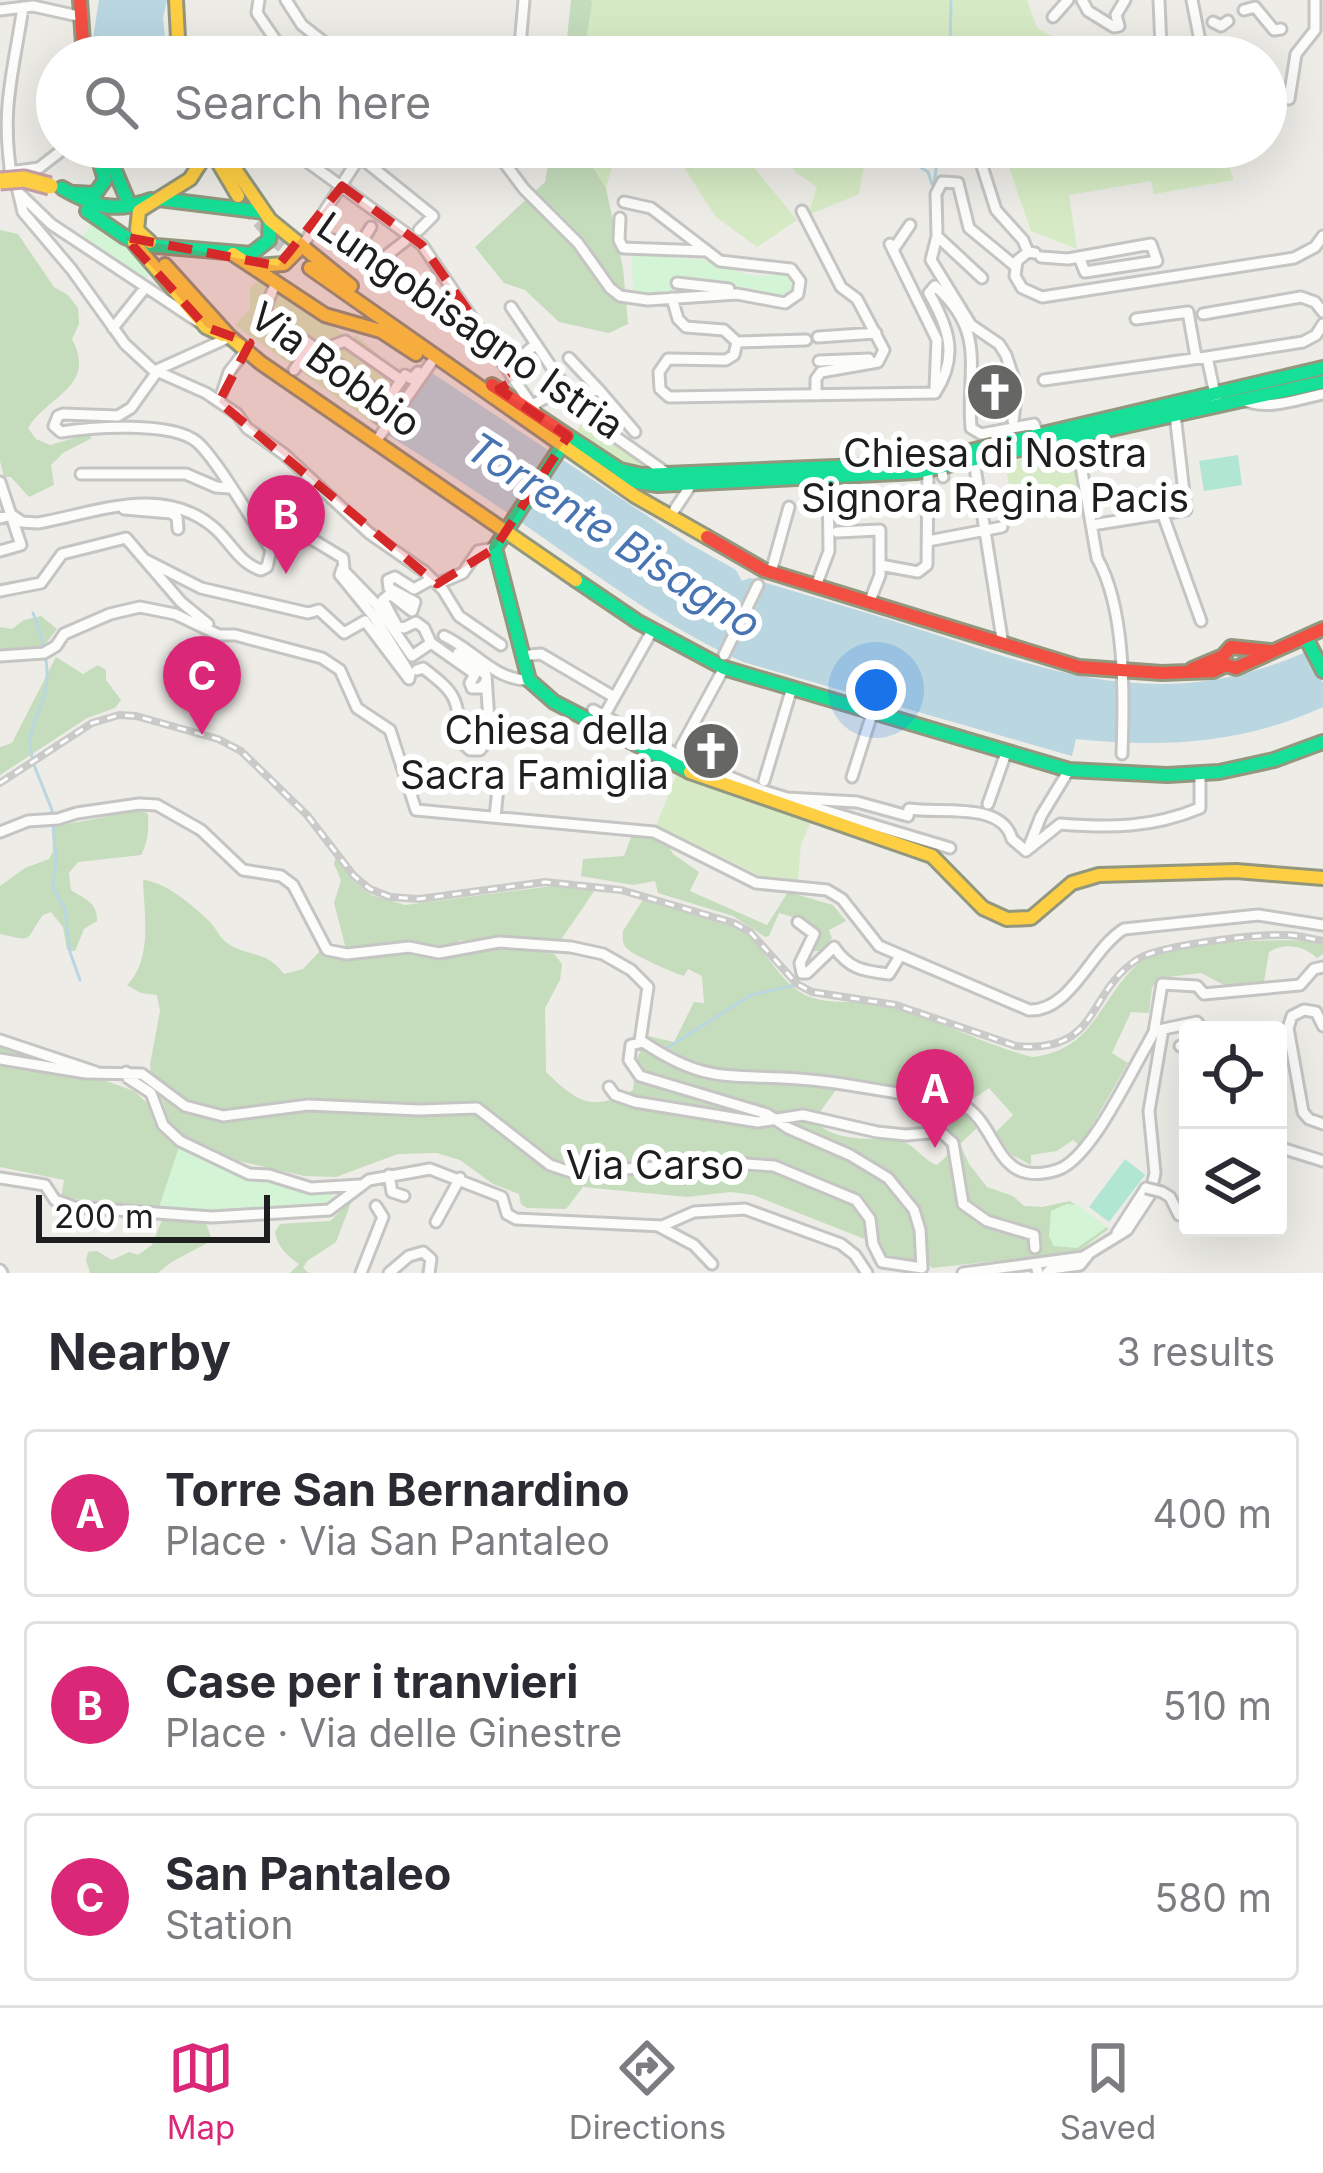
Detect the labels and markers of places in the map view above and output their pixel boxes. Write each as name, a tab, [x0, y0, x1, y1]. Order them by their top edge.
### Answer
church icon: Chiesa di Nostra Signora Regina Pacis	[964, 361, 1026, 423]
place label: Chiesa di Nostra Signora Regina Pacis	[801, 429, 1189, 521]
pin: B	[247, 475, 325, 574]
pin: C	[163, 636, 241, 735]
place label: Chiesa della Sacra Famiglia	[400, 706, 669, 798]
church icon: Chiesa della Sacra Famiglia	[680, 720, 742, 782]
pin: A	[896, 1049, 974, 1148]

